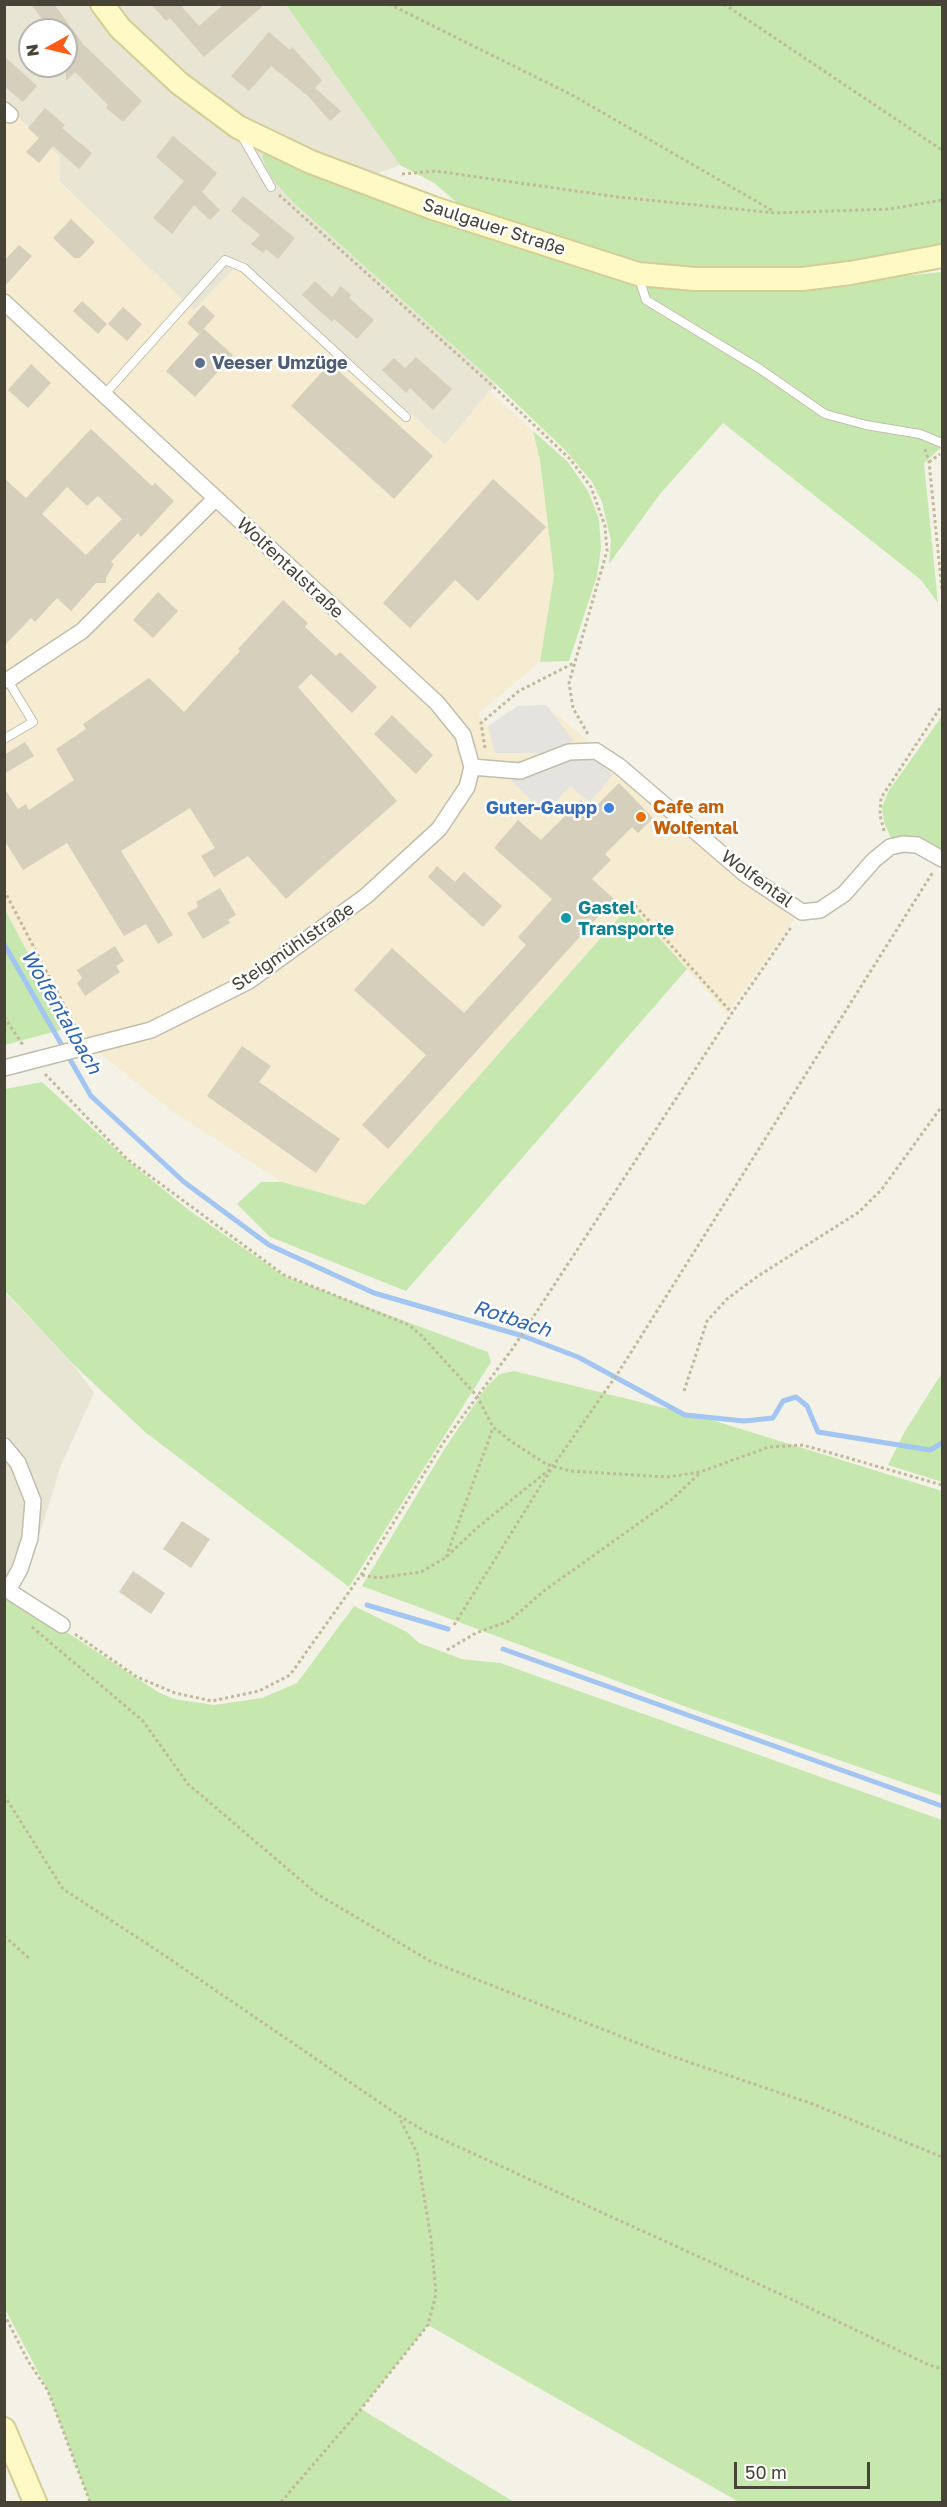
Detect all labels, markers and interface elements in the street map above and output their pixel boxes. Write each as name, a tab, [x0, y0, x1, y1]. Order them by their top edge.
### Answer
north arrow	[18, 18, 78, 78]
text: N	[21, 43, 43, 58]
street label: Saulgauer Straße	[420, 194, 568, 260]
place label: Veeser Umzüge	[212, 352, 348, 374]
marker: Veeser Umzüge	[193, 356, 207, 370]
street label: Wolfentalstraße	[232, 513, 348, 623]
place label: Cafe am Wolfental	[653, 796, 738, 838]
place label: Guter-Gaupp	[486, 797, 597, 819]
marker: Guter-Gaupp	[602, 801, 616, 815]
marker: Cafe am Wolfental	[634, 810, 648, 824]
street label: Wolfental	[717, 846, 797, 912]
place label: Gastel Transporte	[578, 897, 674, 940]
street label: Steigmühlstraße	[228, 898, 358, 996]
marker: Gastel Transporte	[559, 911, 573, 925]
water label: Wolfentalbach	[16, 946, 106, 1078]
water label: Rotbach	[470, 1295, 554, 1343]
scale bar	[737, 2450, 874, 2488]
text: 50 m	[745, 2461, 787, 2483]

